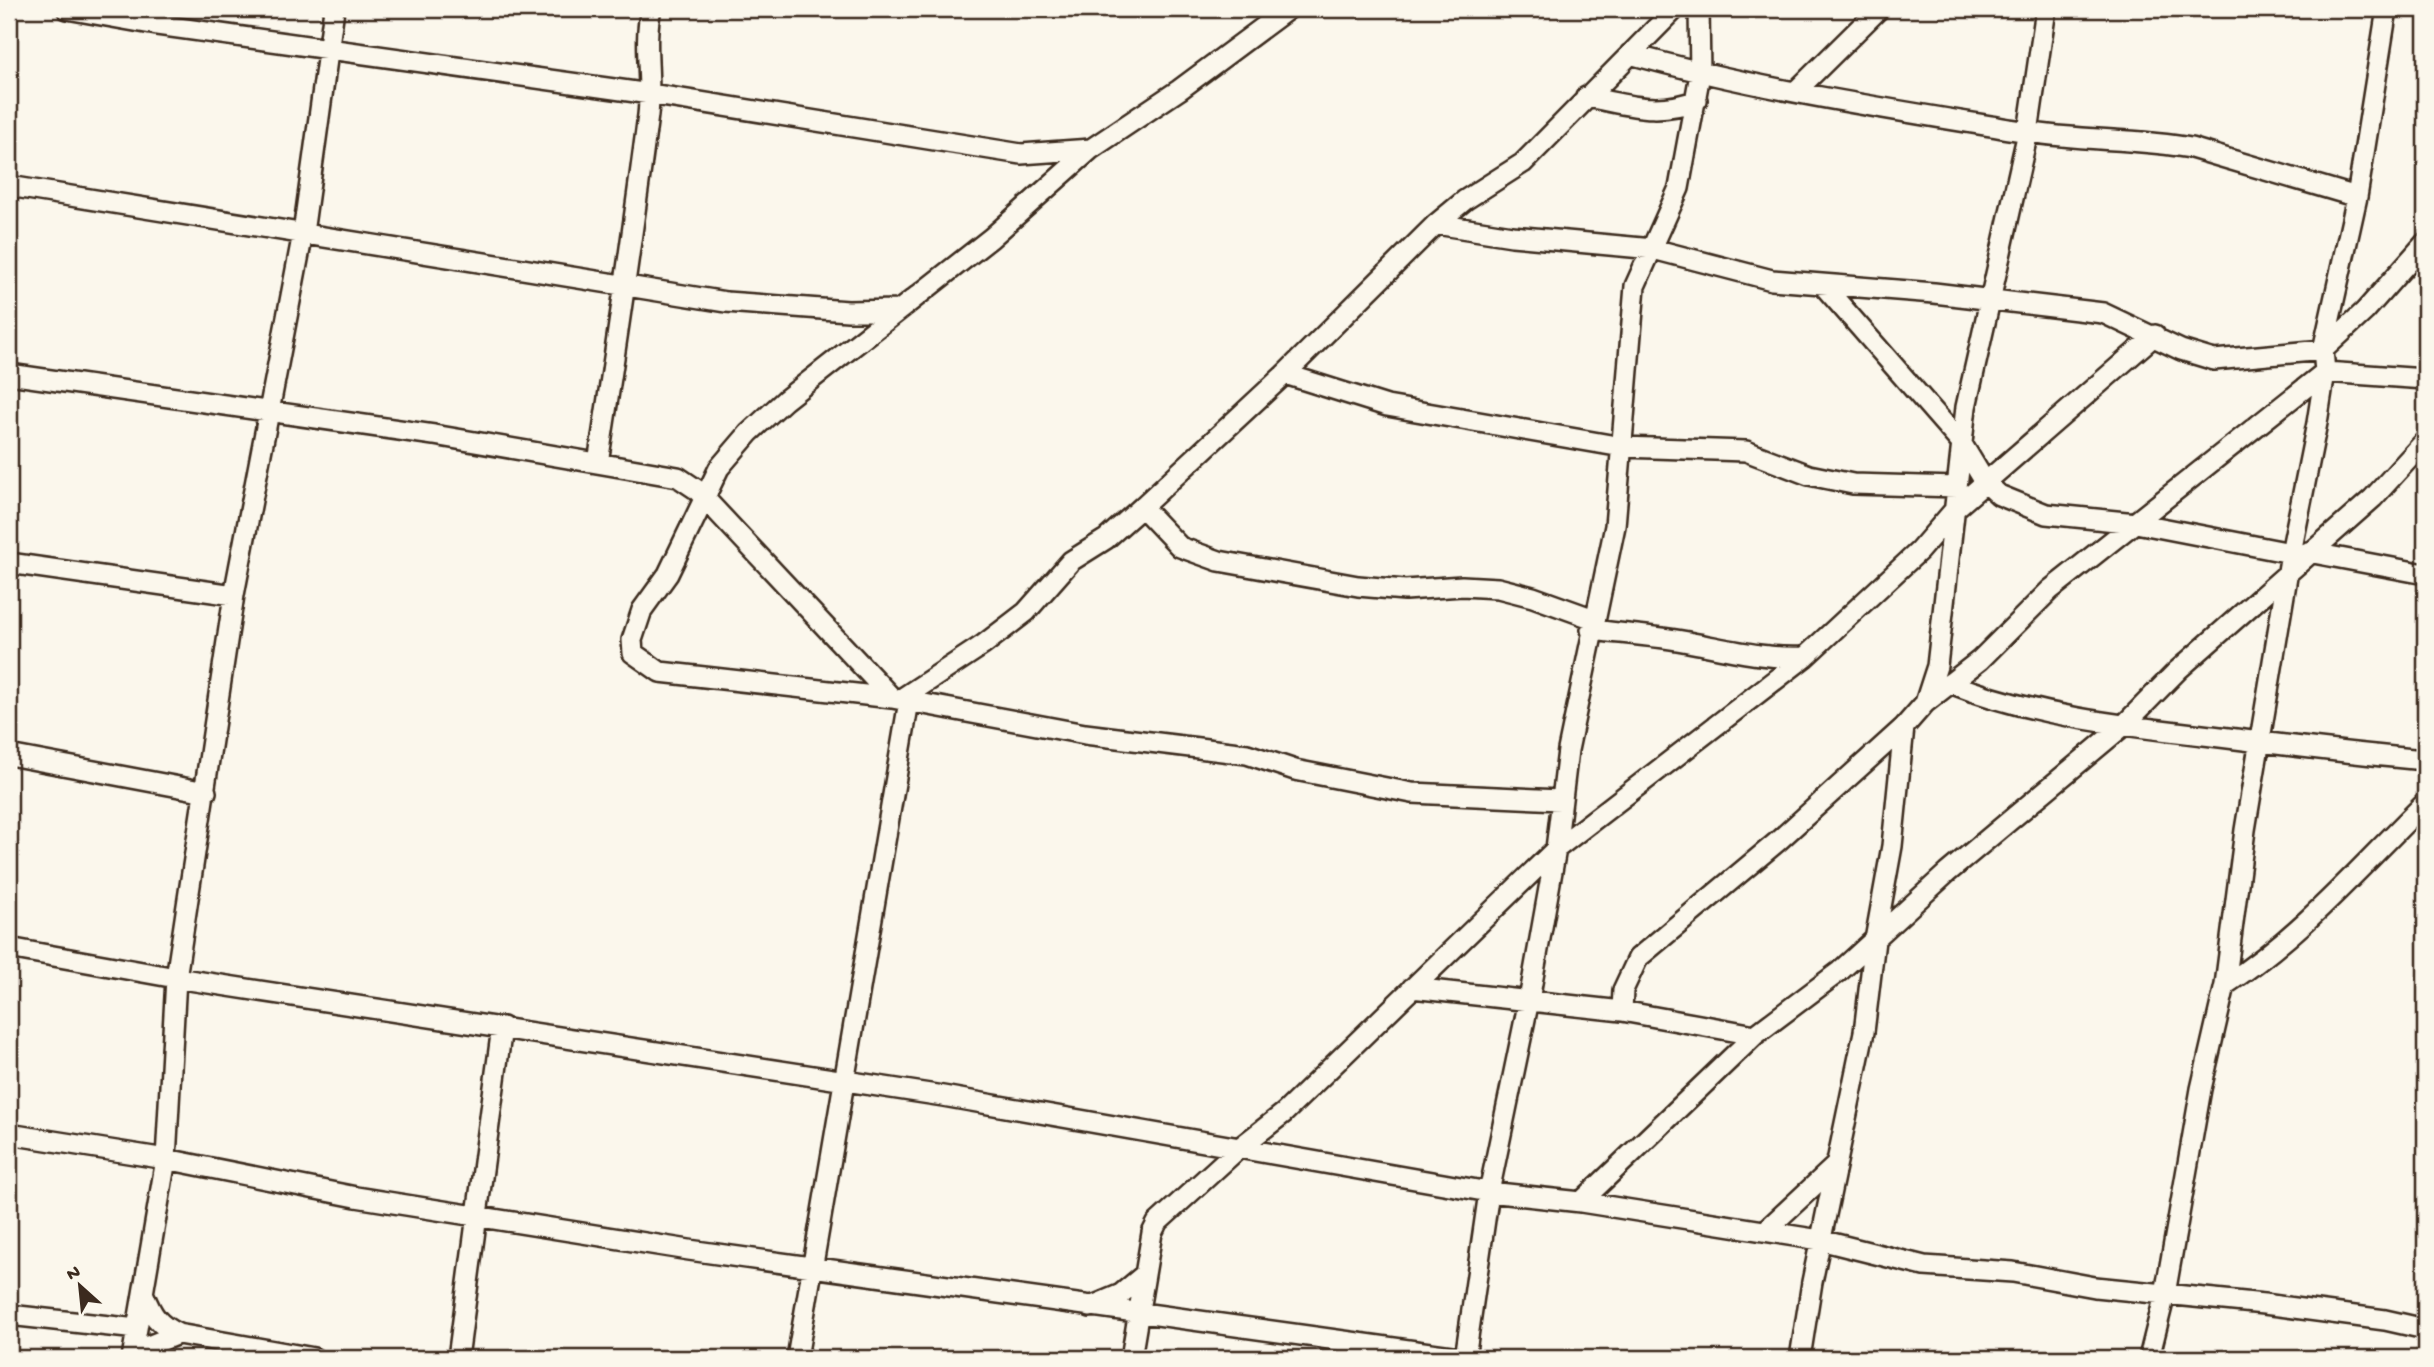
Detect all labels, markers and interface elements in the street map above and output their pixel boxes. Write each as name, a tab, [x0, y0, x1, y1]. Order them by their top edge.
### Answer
north arrow	[46, 1252, 116, 1322]
text: N	[63, 1261, 85, 1287]

